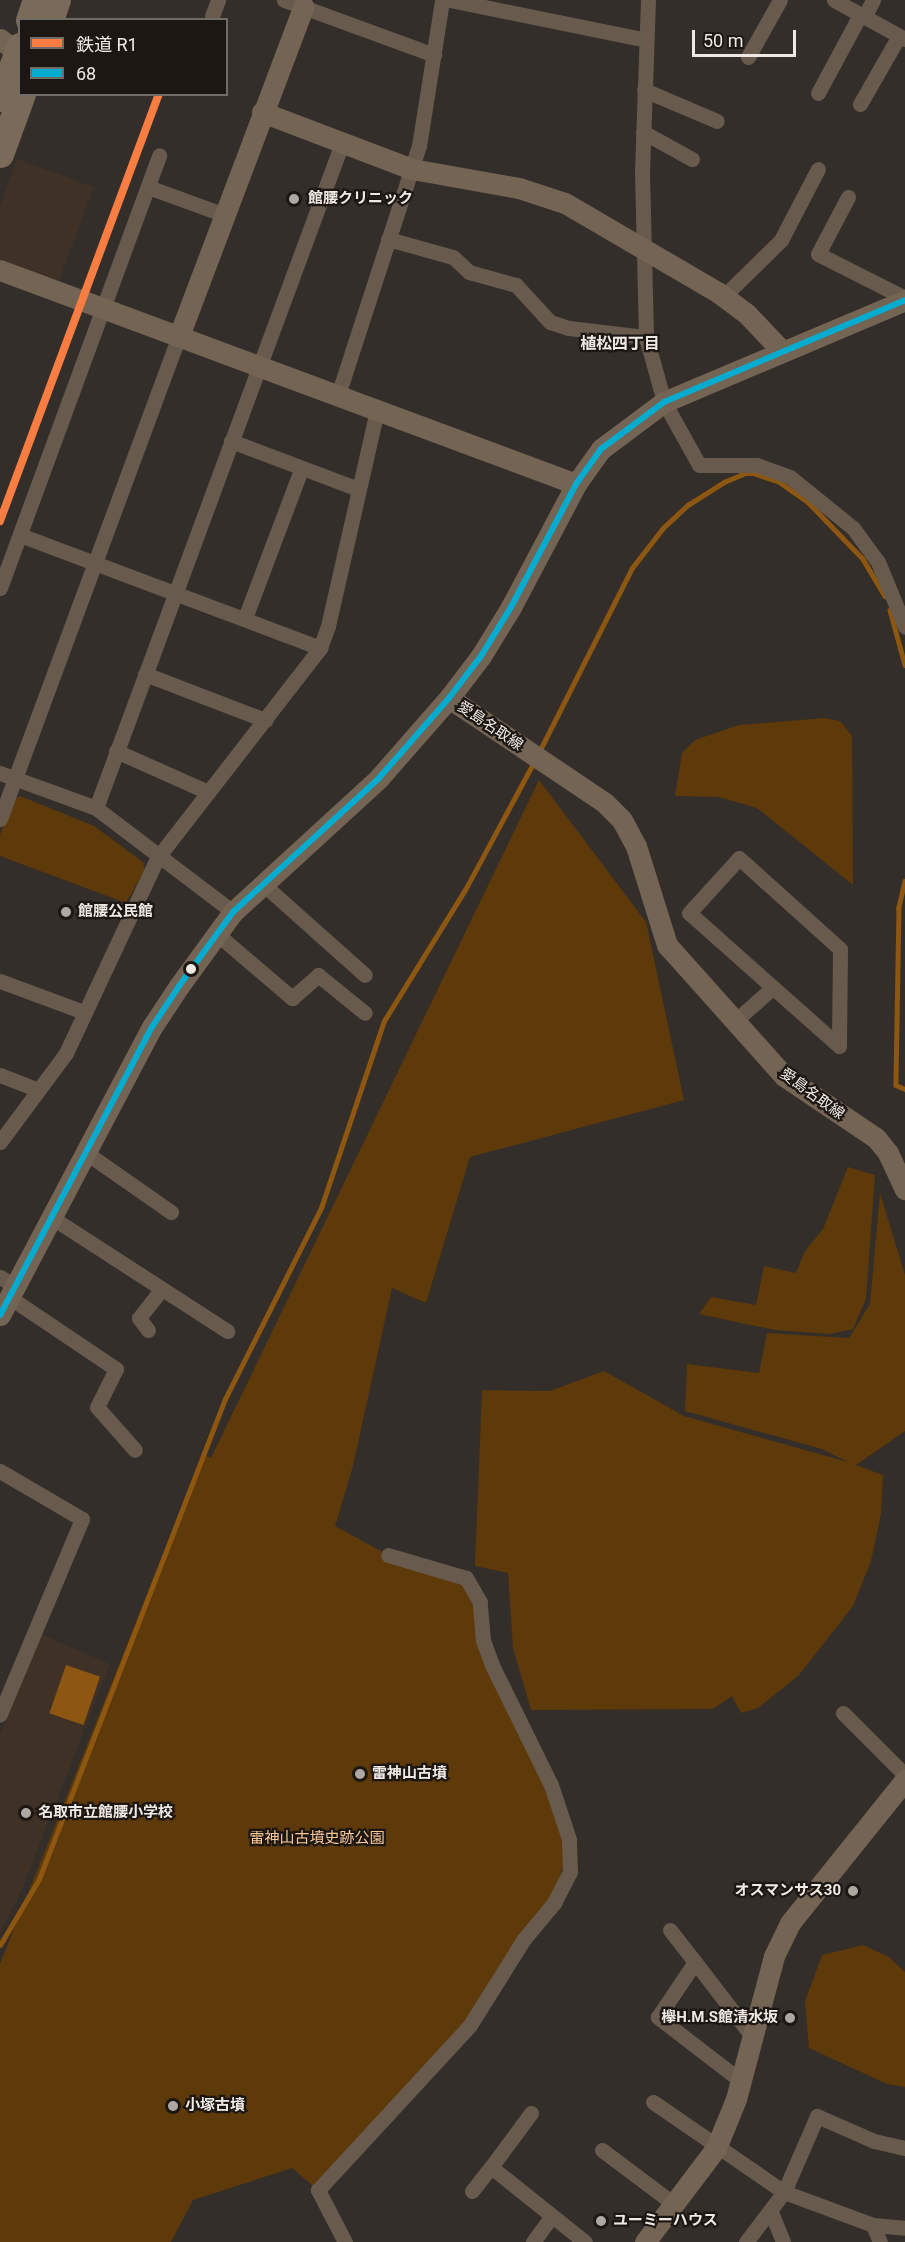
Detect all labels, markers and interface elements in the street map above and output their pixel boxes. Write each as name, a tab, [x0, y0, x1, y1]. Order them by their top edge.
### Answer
legend	[18, 18, 228, 96]
scale bar	[695, 18, 798, 56]
text: 50 m	[703, 30, 743, 51]
text: 鉄道 R1	[76, 34, 138, 55]
text: 68	[76, 63, 96, 84]
marker: 館腰クリニック	[285, 190, 303, 208]
place label: 館腰クリニック	[308, 190, 413, 208]
district label: 植松四丁目	[580, 334, 660, 354]
street label: 愛島名取線	[454, 698, 526, 754]
place label: 館腰公民館	[78, 903, 153, 921]
marker: 館腰公民館	[59, 905, 73, 919]
unlabelled marker	[185, 963, 197, 975]
street label: 愛島名取線	[776, 1065, 848, 1123]
place label: 雷神山古墳	[372, 1765, 447, 1783]
marker: 雷神山古墳	[353, 1767, 367, 1781]
place label: 名取市立館腰小学校	[38, 1804, 173, 1822]
marker: 名取市立館腰小学校	[19, 1806, 33, 1820]
park label: 雷神山古墳史跡公園	[250, 1830, 384, 1848]
place label: オスマンサス30	[734, 1882, 841, 1900]
marker: オスマンサス30	[846, 1884, 860, 1898]
place label: 欅H.M.S館清水坂	[661, 2009, 778, 2027]
marker: 欅H.M.S館清水坂	[783, 2011, 797, 2025]
place label: 小塚古墳	[185, 2097, 245, 2115]
marker: 小塚古墳	[166, 2099, 180, 2113]
place label: ユーミーハウス	[613, 2212, 718, 2230]
marker: ユーミーハウス	[594, 2214, 608, 2228]

